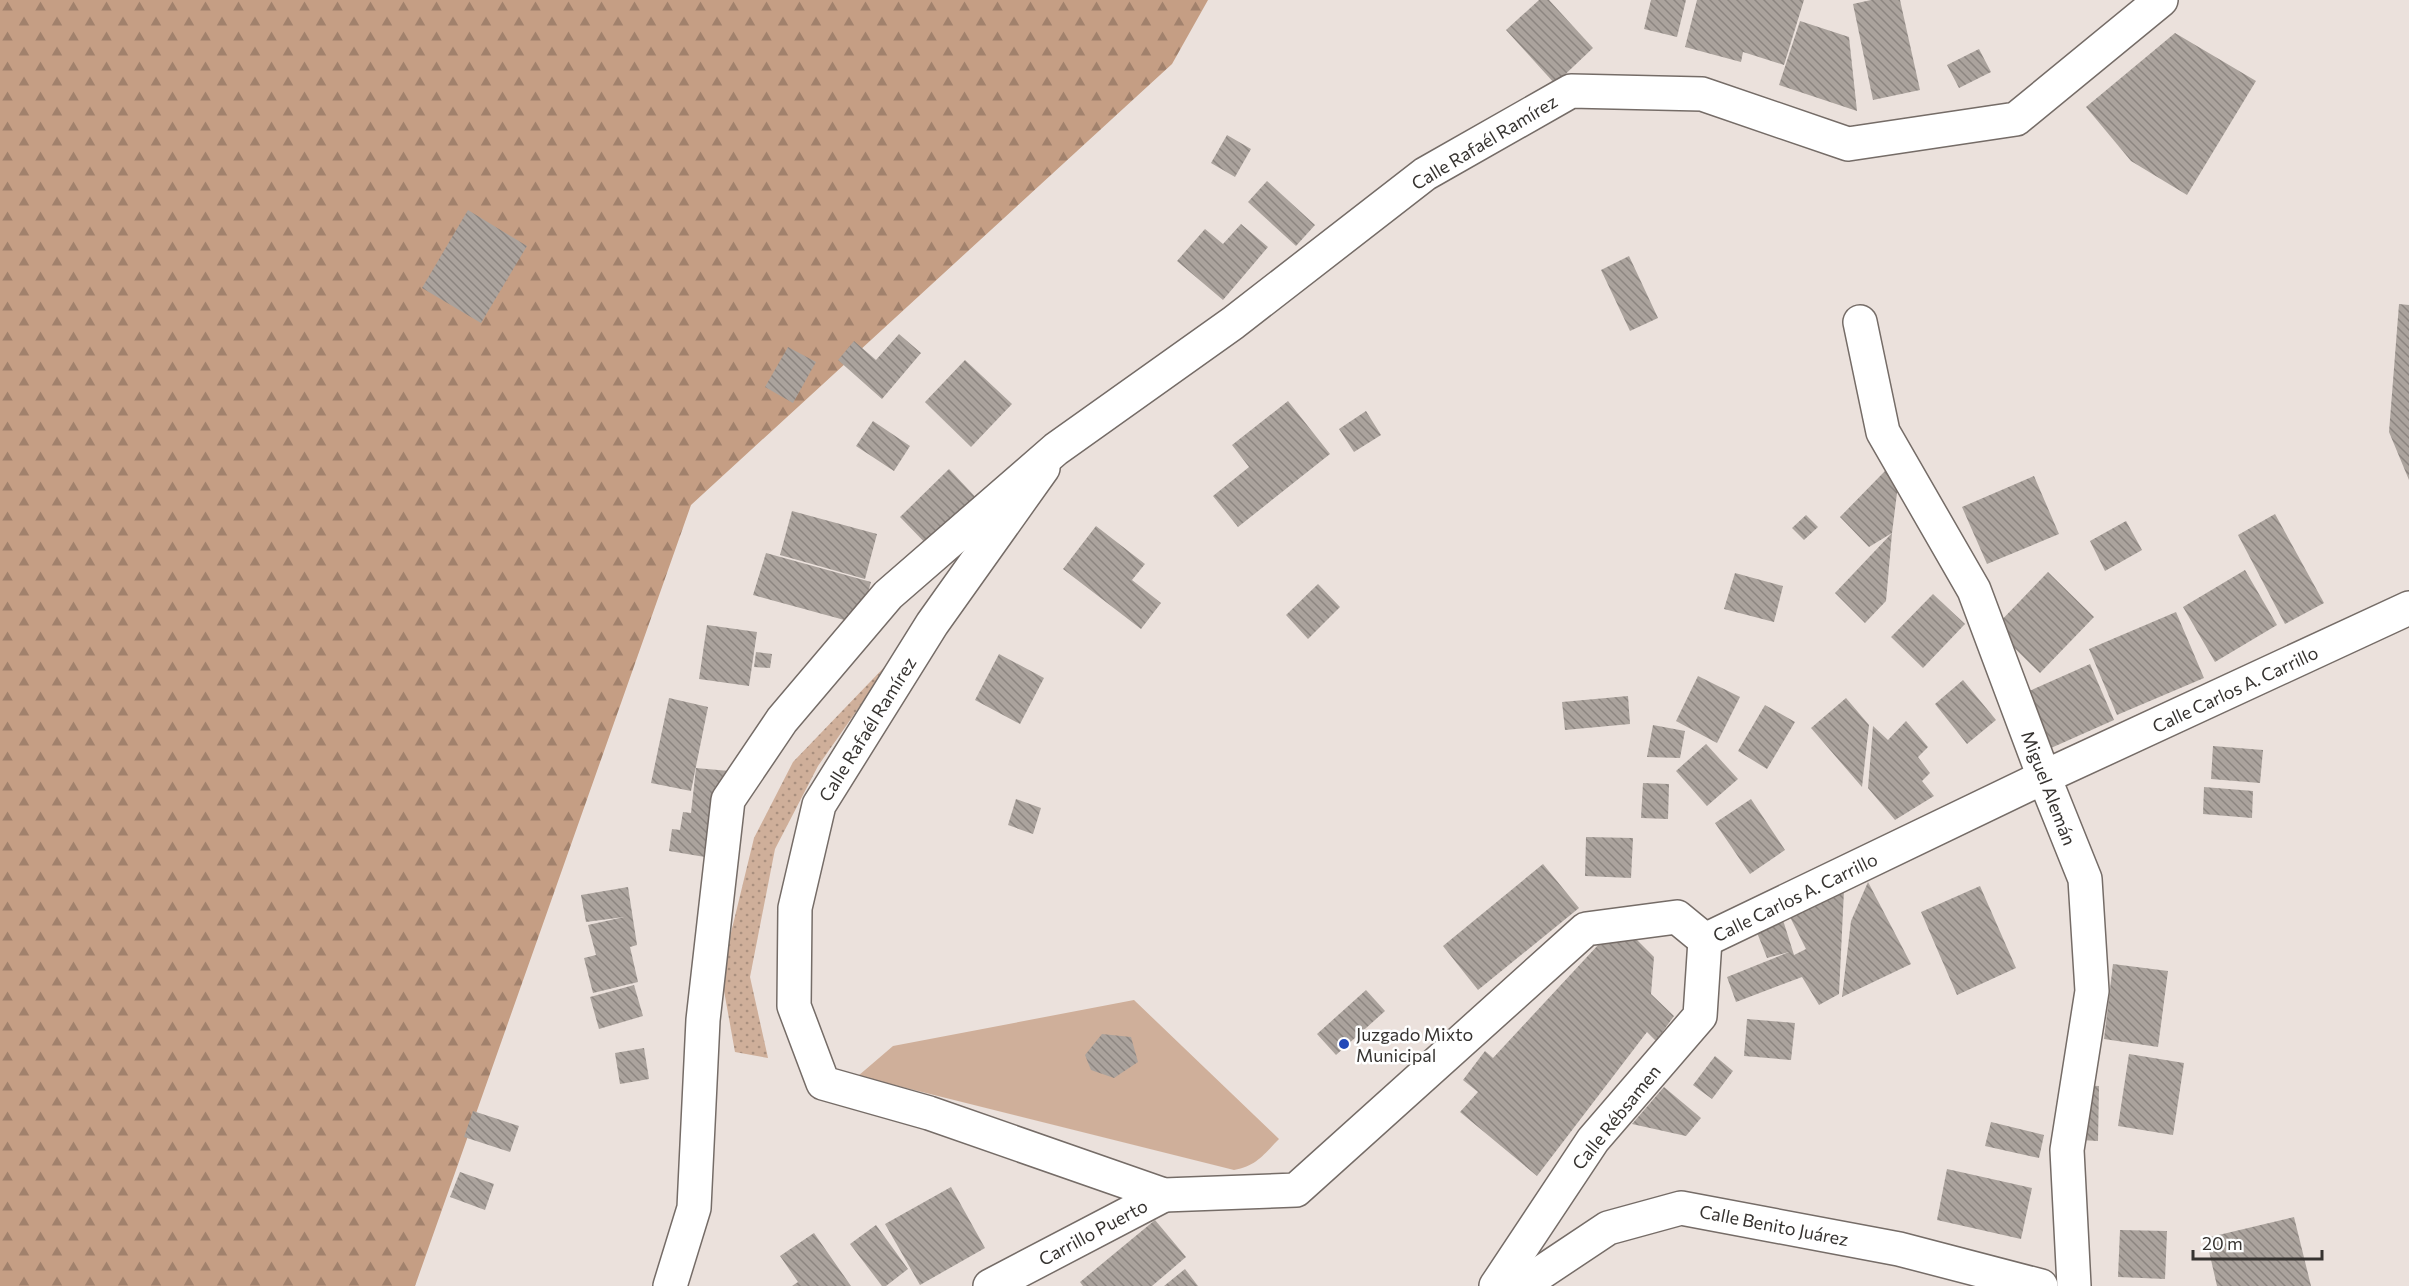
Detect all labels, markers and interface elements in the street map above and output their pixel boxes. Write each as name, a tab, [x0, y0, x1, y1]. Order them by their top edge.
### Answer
street label: Calle Rafaél Ramírez	[1407, 90, 1561, 194]
street label: Calle Carlos A. Carrillo	[2149, 641, 2321, 737]
street label: Calle Rafaél Ramírez	[814, 653, 920, 805]
street label: Miguel Alemán	[2017, 728, 2081, 848]
street label: Calle Carlos A. Carrillo	[1709, 848, 1881, 946]
place label: Juzgado Mixto Municipal	[1356, 1023, 1473, 1066]
marker: Juzgado Mixto Municipal	[1337, 1037, 1351, 1051]
street label: Calle Rébsamen	[1567, 1060, 1665, 1174]
street label: Carrillo Puerto	[1035, 1194, 1151, 1270]
street label: Calle Benito Juárez	[1698, 1200, 1850, 1250]
scale bar	[2193, 1223, 2322, 1261]
text: 20 m	[2202, 1232, 2243, 1254]

